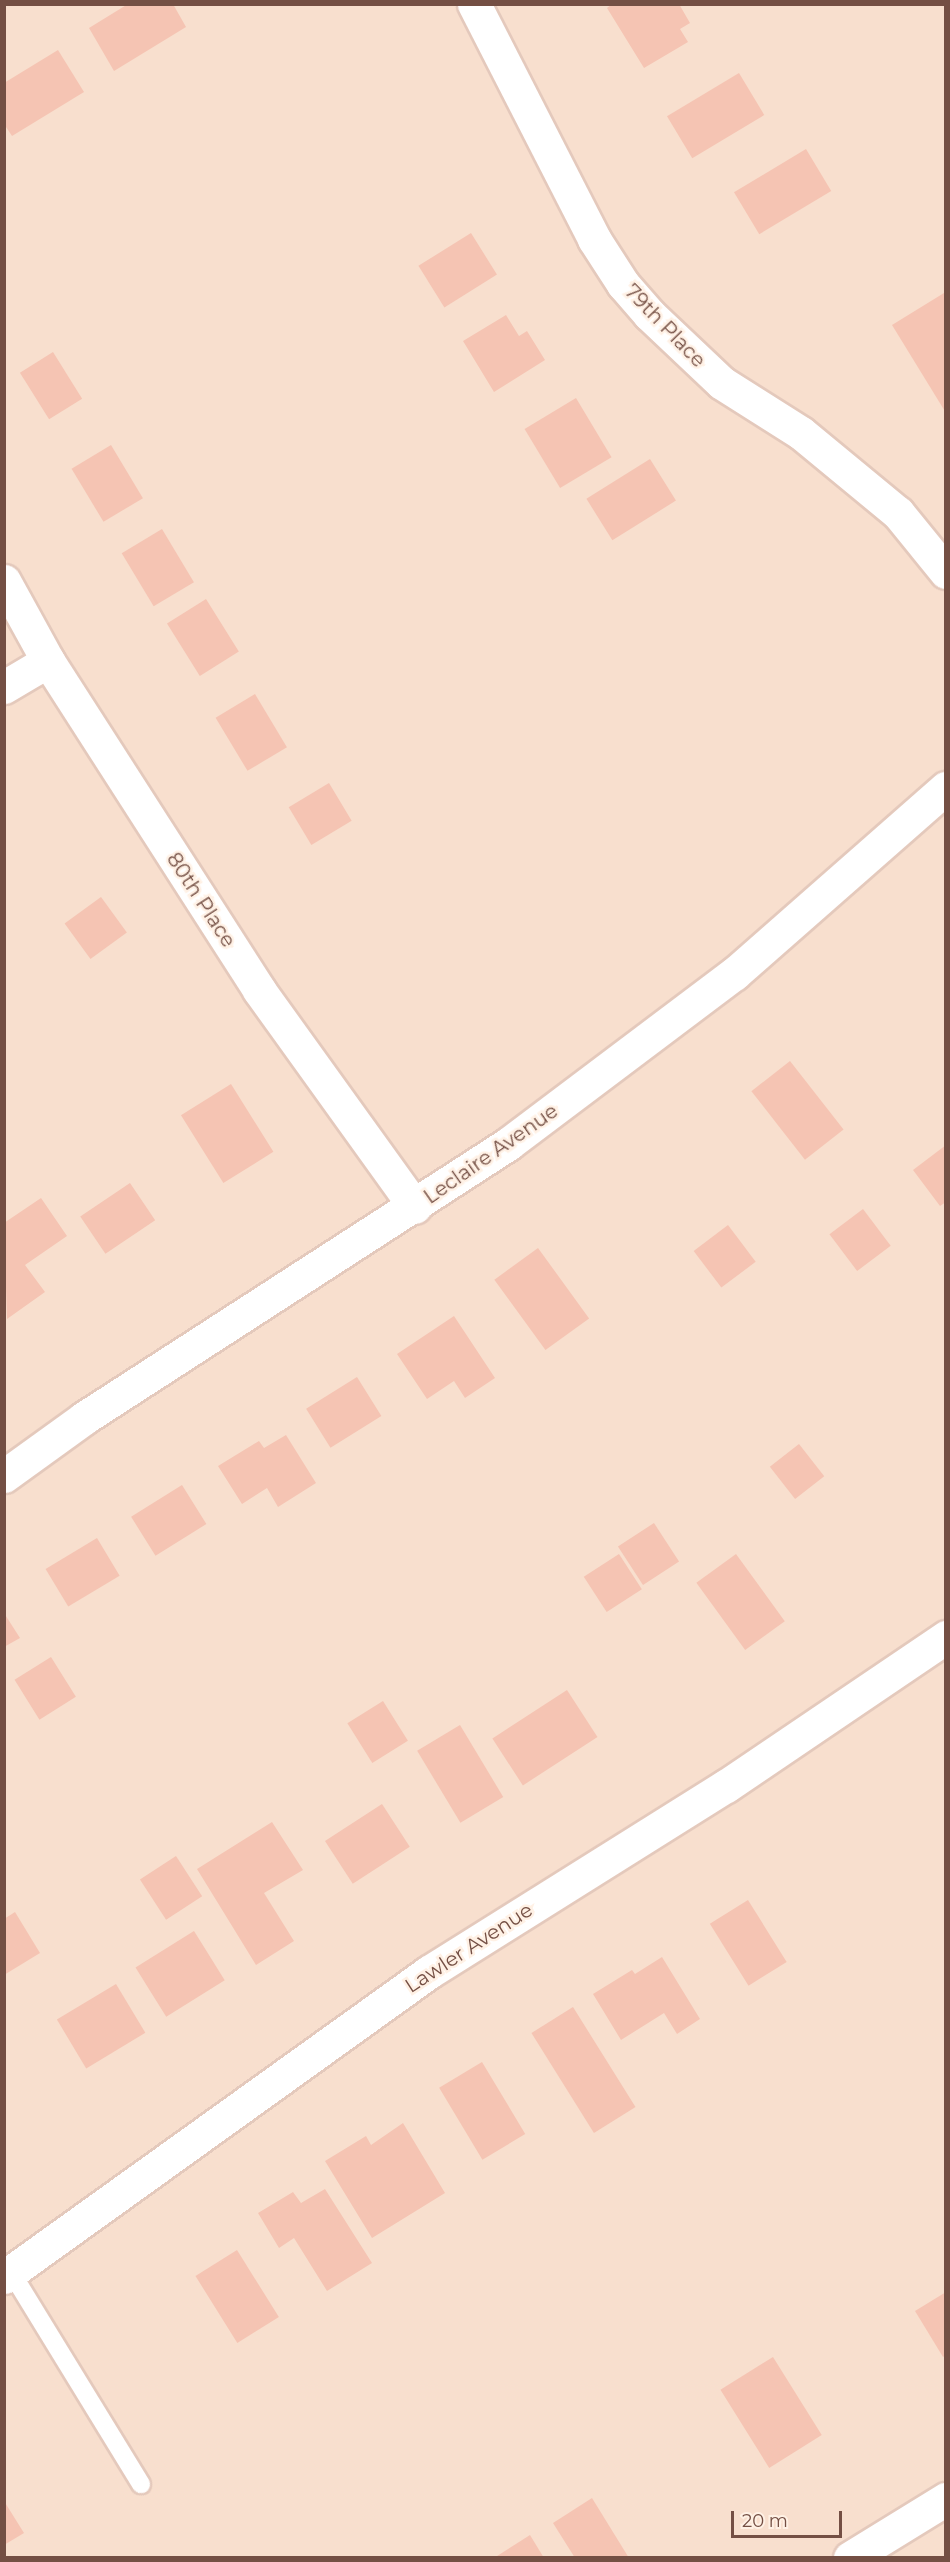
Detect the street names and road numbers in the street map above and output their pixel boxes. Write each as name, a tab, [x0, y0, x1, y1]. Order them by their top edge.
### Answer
street label: 79th Place	[620, 280, 710, 372]
street label: 80th Place	[162, 848, 240, 952]
street label: Leclaire Avenue	[419, 1099, 563, 1209]
street label: Lawler Avenue	[401, 1898, 537, 1998]

